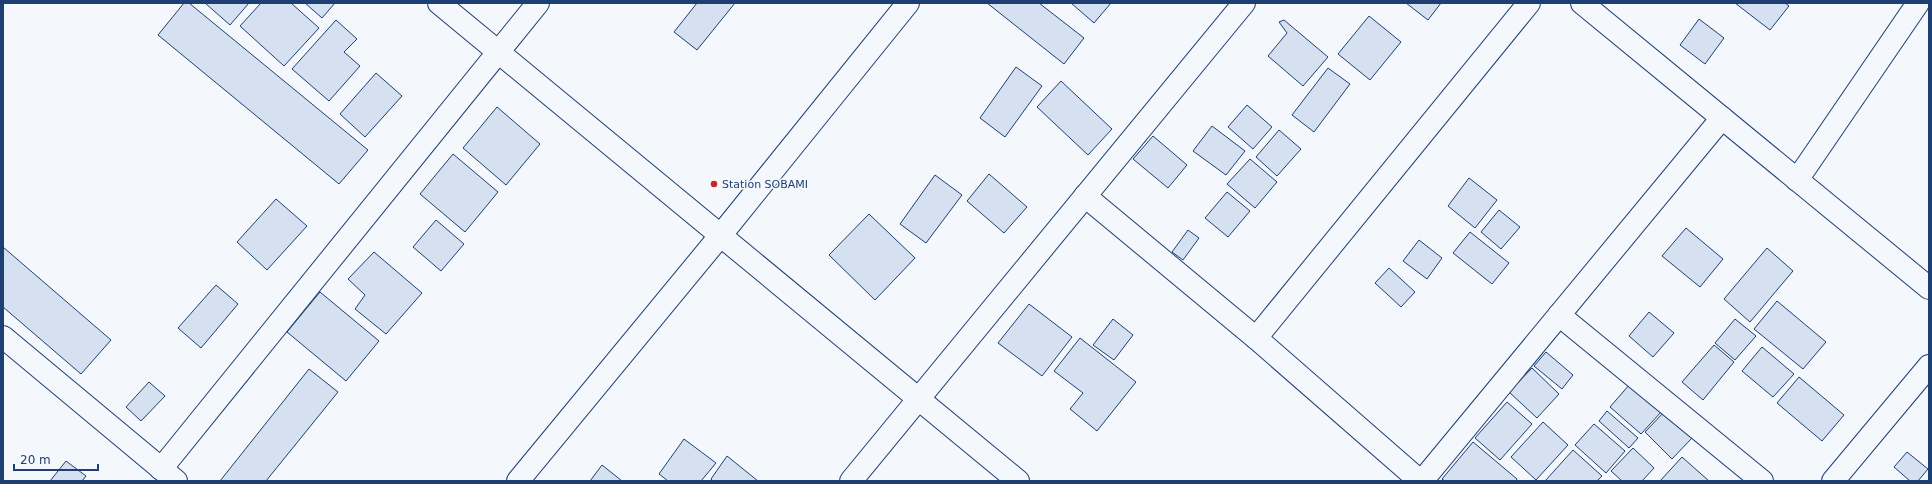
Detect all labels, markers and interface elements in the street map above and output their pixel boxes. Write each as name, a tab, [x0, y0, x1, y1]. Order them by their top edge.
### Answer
place label: Station SOBAMI	[722, 178, 808, 191]
marker: Station SOBAMI	[709, 179, 719, 189]
scale bar	[14, 446, 98, 472]
text: 20 m	[20, 453, 51, 467]

